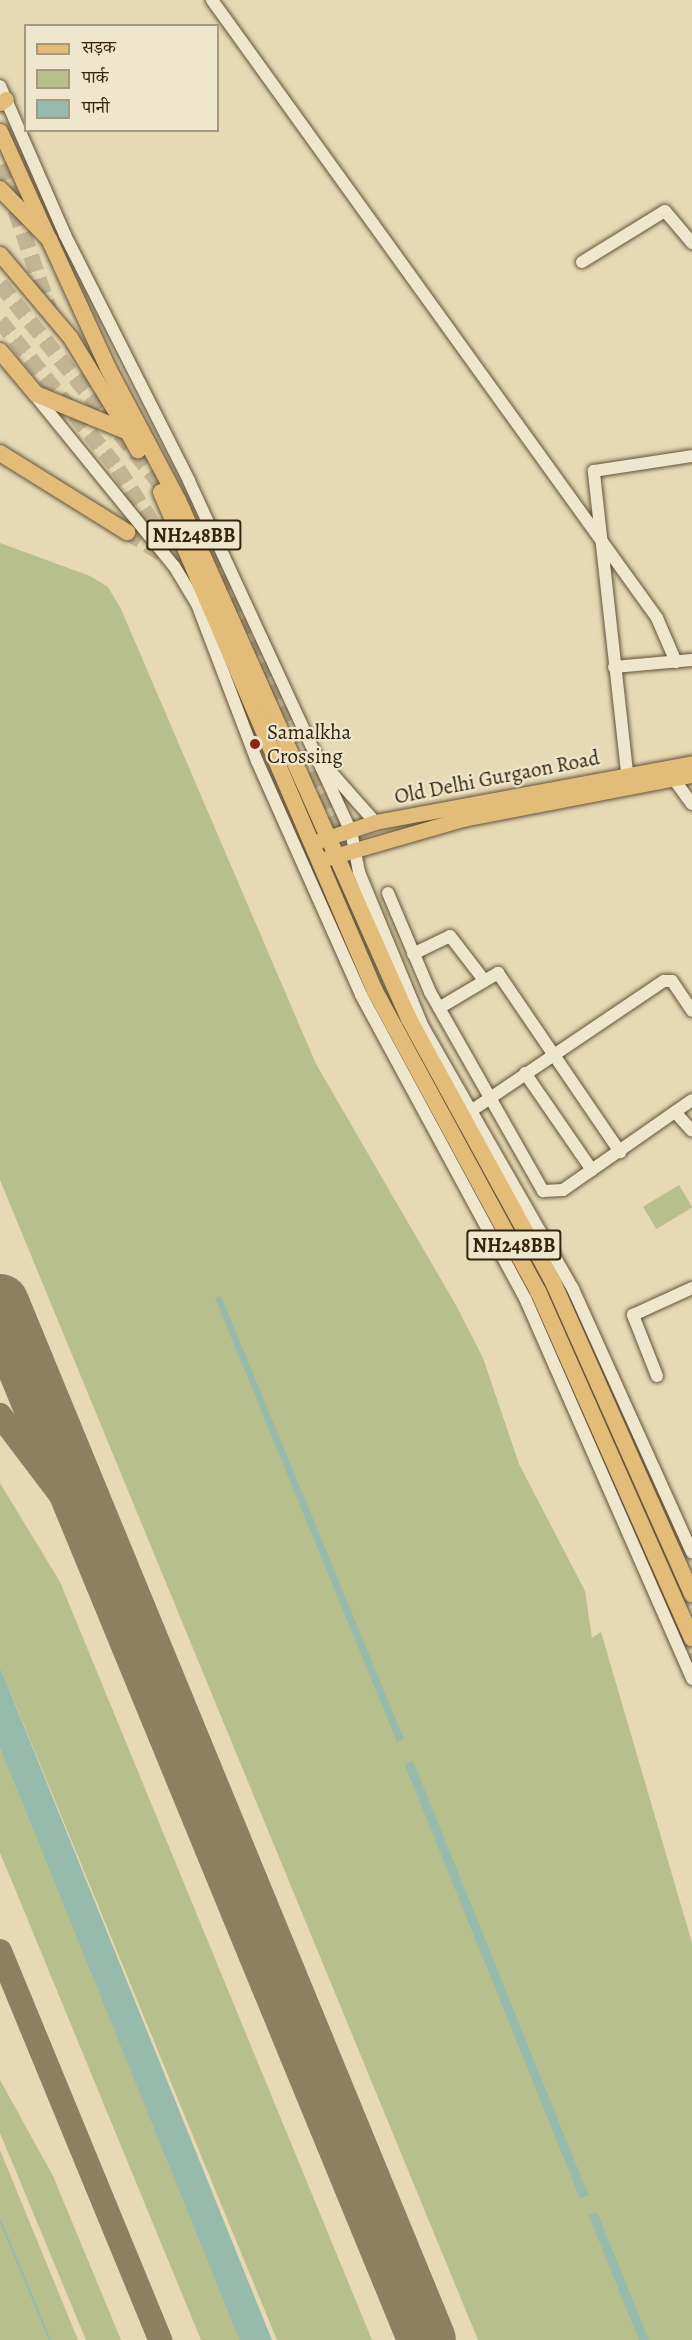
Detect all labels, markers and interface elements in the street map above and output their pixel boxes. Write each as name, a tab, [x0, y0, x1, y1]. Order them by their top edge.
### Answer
legend	[24, 24, 219, 132]
text: सड़क	[82, 35, 116, 59]
text: पार्क	[82, 65, 109, 89]
text: पानी	[82, 95, 109, 119]
road number: NH248BB	[146, 518, 242, 552]
place label: Samalkha Crossing	[267, 719, 351, 769]
marker: Samalkha Crossing	[248, 737, 262, 751]
street label: Old Delhi Gurgaon Road	[392, 745, 602, 809]
road number: NH248BB	[466, 1228, 562, 1262]

